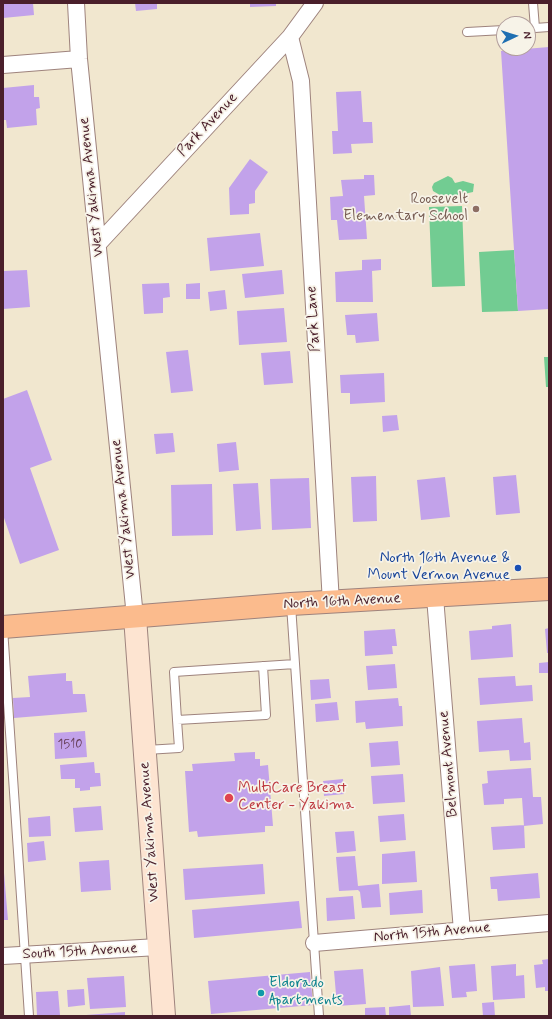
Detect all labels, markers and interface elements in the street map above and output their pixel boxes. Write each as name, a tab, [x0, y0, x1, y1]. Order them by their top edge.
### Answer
north arrow	[496, 16, 536, 56]
text: N	[520, 31, 534, 39]
street label: Park Avenue	[174, 89, 242, 161]
street label: West Yakima Avenue	[76, 116, 108, 258]
place label: Roosevelt Elementary School	[343, 191, 468, 226]
marker: Roosevelt Elementary School	[471, 204, 481, 214]
street label: Park Lane	[303, 286, 325, 352]
street label: West Yakima Avenue	[108, 438, 140, 580]
place label: North 16th Avenue & Mount Vernon Avenue	[367, 550, 510, 585]
marker: North 16th Avenue & Mount Vernon Avenue	[513, 563, 523, 573]
street label: North 16th Avenue	[283, 590, 401, 614]
street label: Belmont Avenue	[435, 710, 463, 818]
house number: 1510	[57, 737, 83, 753]
street label: West Yakima Avenue	[136, 761, 164, 903]
place label: MultiCare Breast Center - Yakima	[238, 780, 354, 815]
marker: MultiCare Breast Center - Yakima	[223, 792, 235, 804]
street label: North 15th Avenue	[373, 919, 491, 947]
street label: South 15th Avenue	[22, 940, 138, 964]
place label: Eldorado Apartments	[269, 975, 343, 1010]
marker: Eldorado Apartments	[256, 988, 266, 998]

